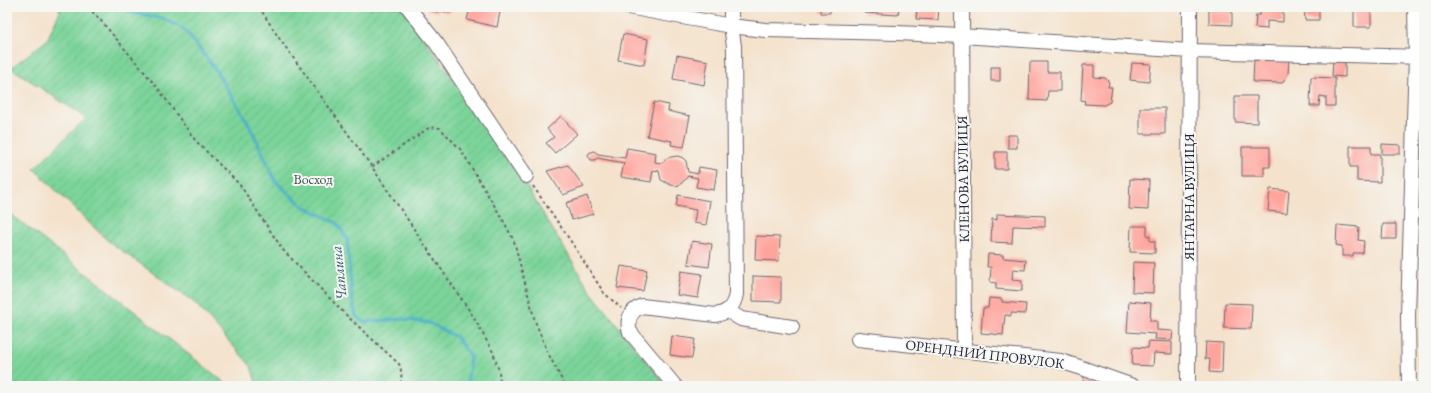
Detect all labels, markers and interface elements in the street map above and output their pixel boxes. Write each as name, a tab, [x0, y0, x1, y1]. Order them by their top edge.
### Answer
street label: КЛЕНОВА ВУЛИЦЯ	[953, 115, 973, 243]
street label: ЯНТАРНА ВУЛИЦЯ	[1180, 133, 1198, 262]
park label: Восход	[293, 170, 333, 188]
water label: Чаплина	[326, 245, 351, 301]
street label: ОРЕНДНИЙ ПРОВУЛОК	[905, 335, 1066, 373]

